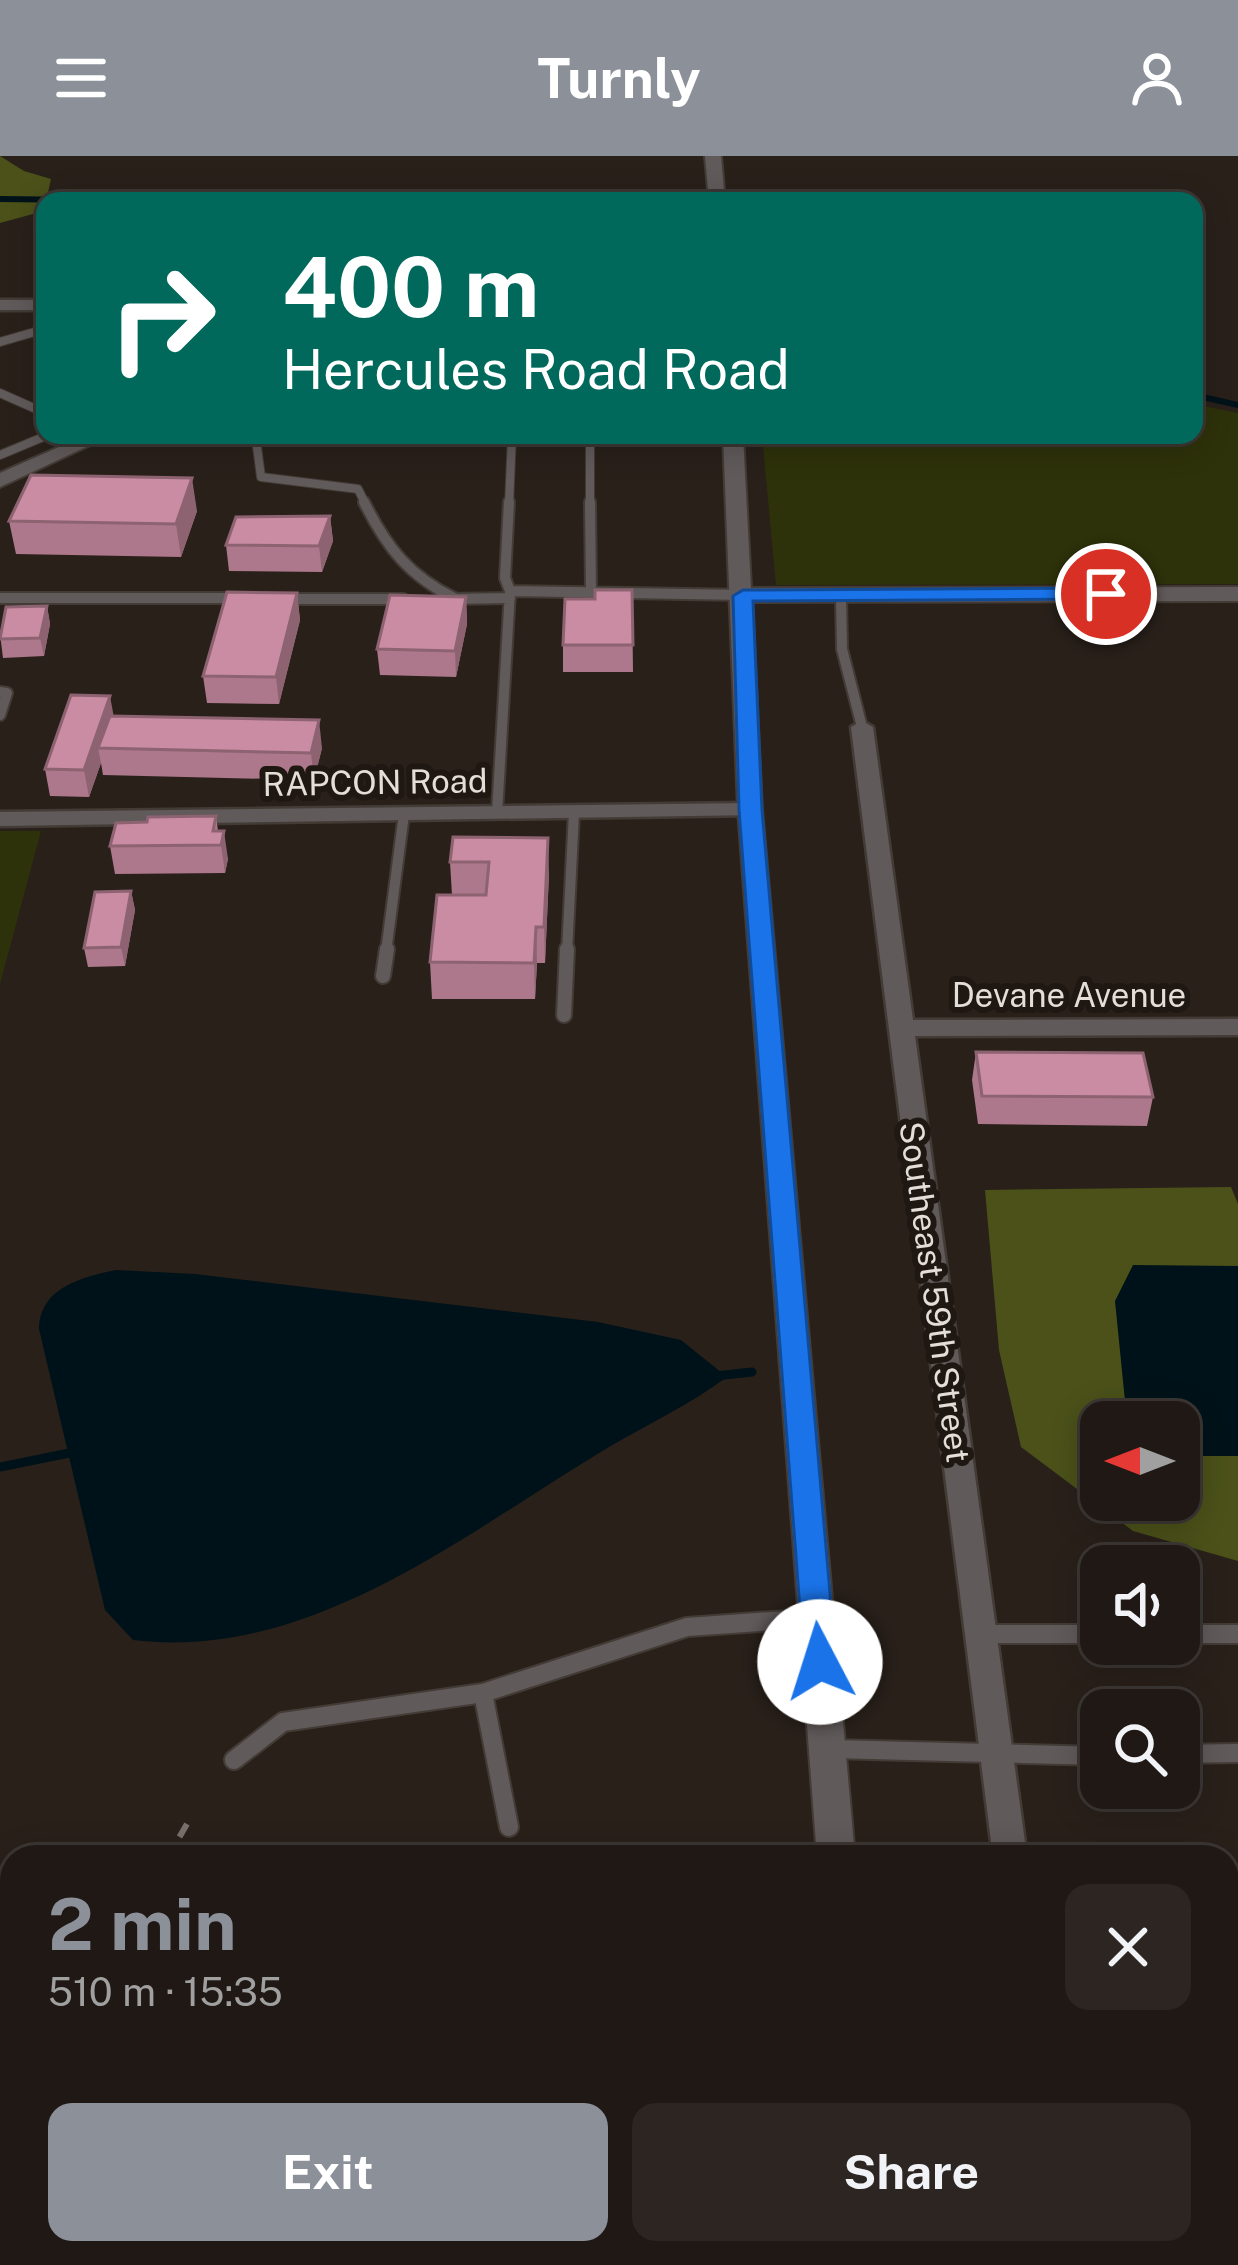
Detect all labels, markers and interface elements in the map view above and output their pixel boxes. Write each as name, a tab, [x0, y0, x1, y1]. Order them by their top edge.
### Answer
icon: menu	[48, 45, 114, 111]
icon: person	[1124, 45, 1190, 111]
text: Turnly	[537, 47, 701, 110]
text: 400 m	[282, 237, 539, 336]
icon: right	[84, 240, 240, 396]
text: Hercules Road Road	[282, 338, 790, 401]
pin	[1055, 543, 1157, 645]
icon: arrive	[1073, 561, 1139, 627]
street label: RAPCON Road	[262, 761, 488, 803]
street label: Devane Avenue	[952, 976, 1186, 1014]
street label: Southeast 59th Street	[892, 1119, 978, 1465]
north arrow	[1080, 1401, 1200, 1521]
map controls	[1080, 1401, 1200, 1809]
button: sound	[1080, 1545, 1200, 1665]
position arrow	[757, 1599, 883, 1725]
button: search	[1080, 1689, 1200, 1809]
text: 2 min	[48, 1882, 237, 1966]
button: close	[1065, 1884, 1191, 2010]
text: 510 m · 15:35	[48, 1969, 283, 2015]
button: Exit	[48, 2103, 608, 2241]
button: Share	[632, 2103, 1191, 2241]

